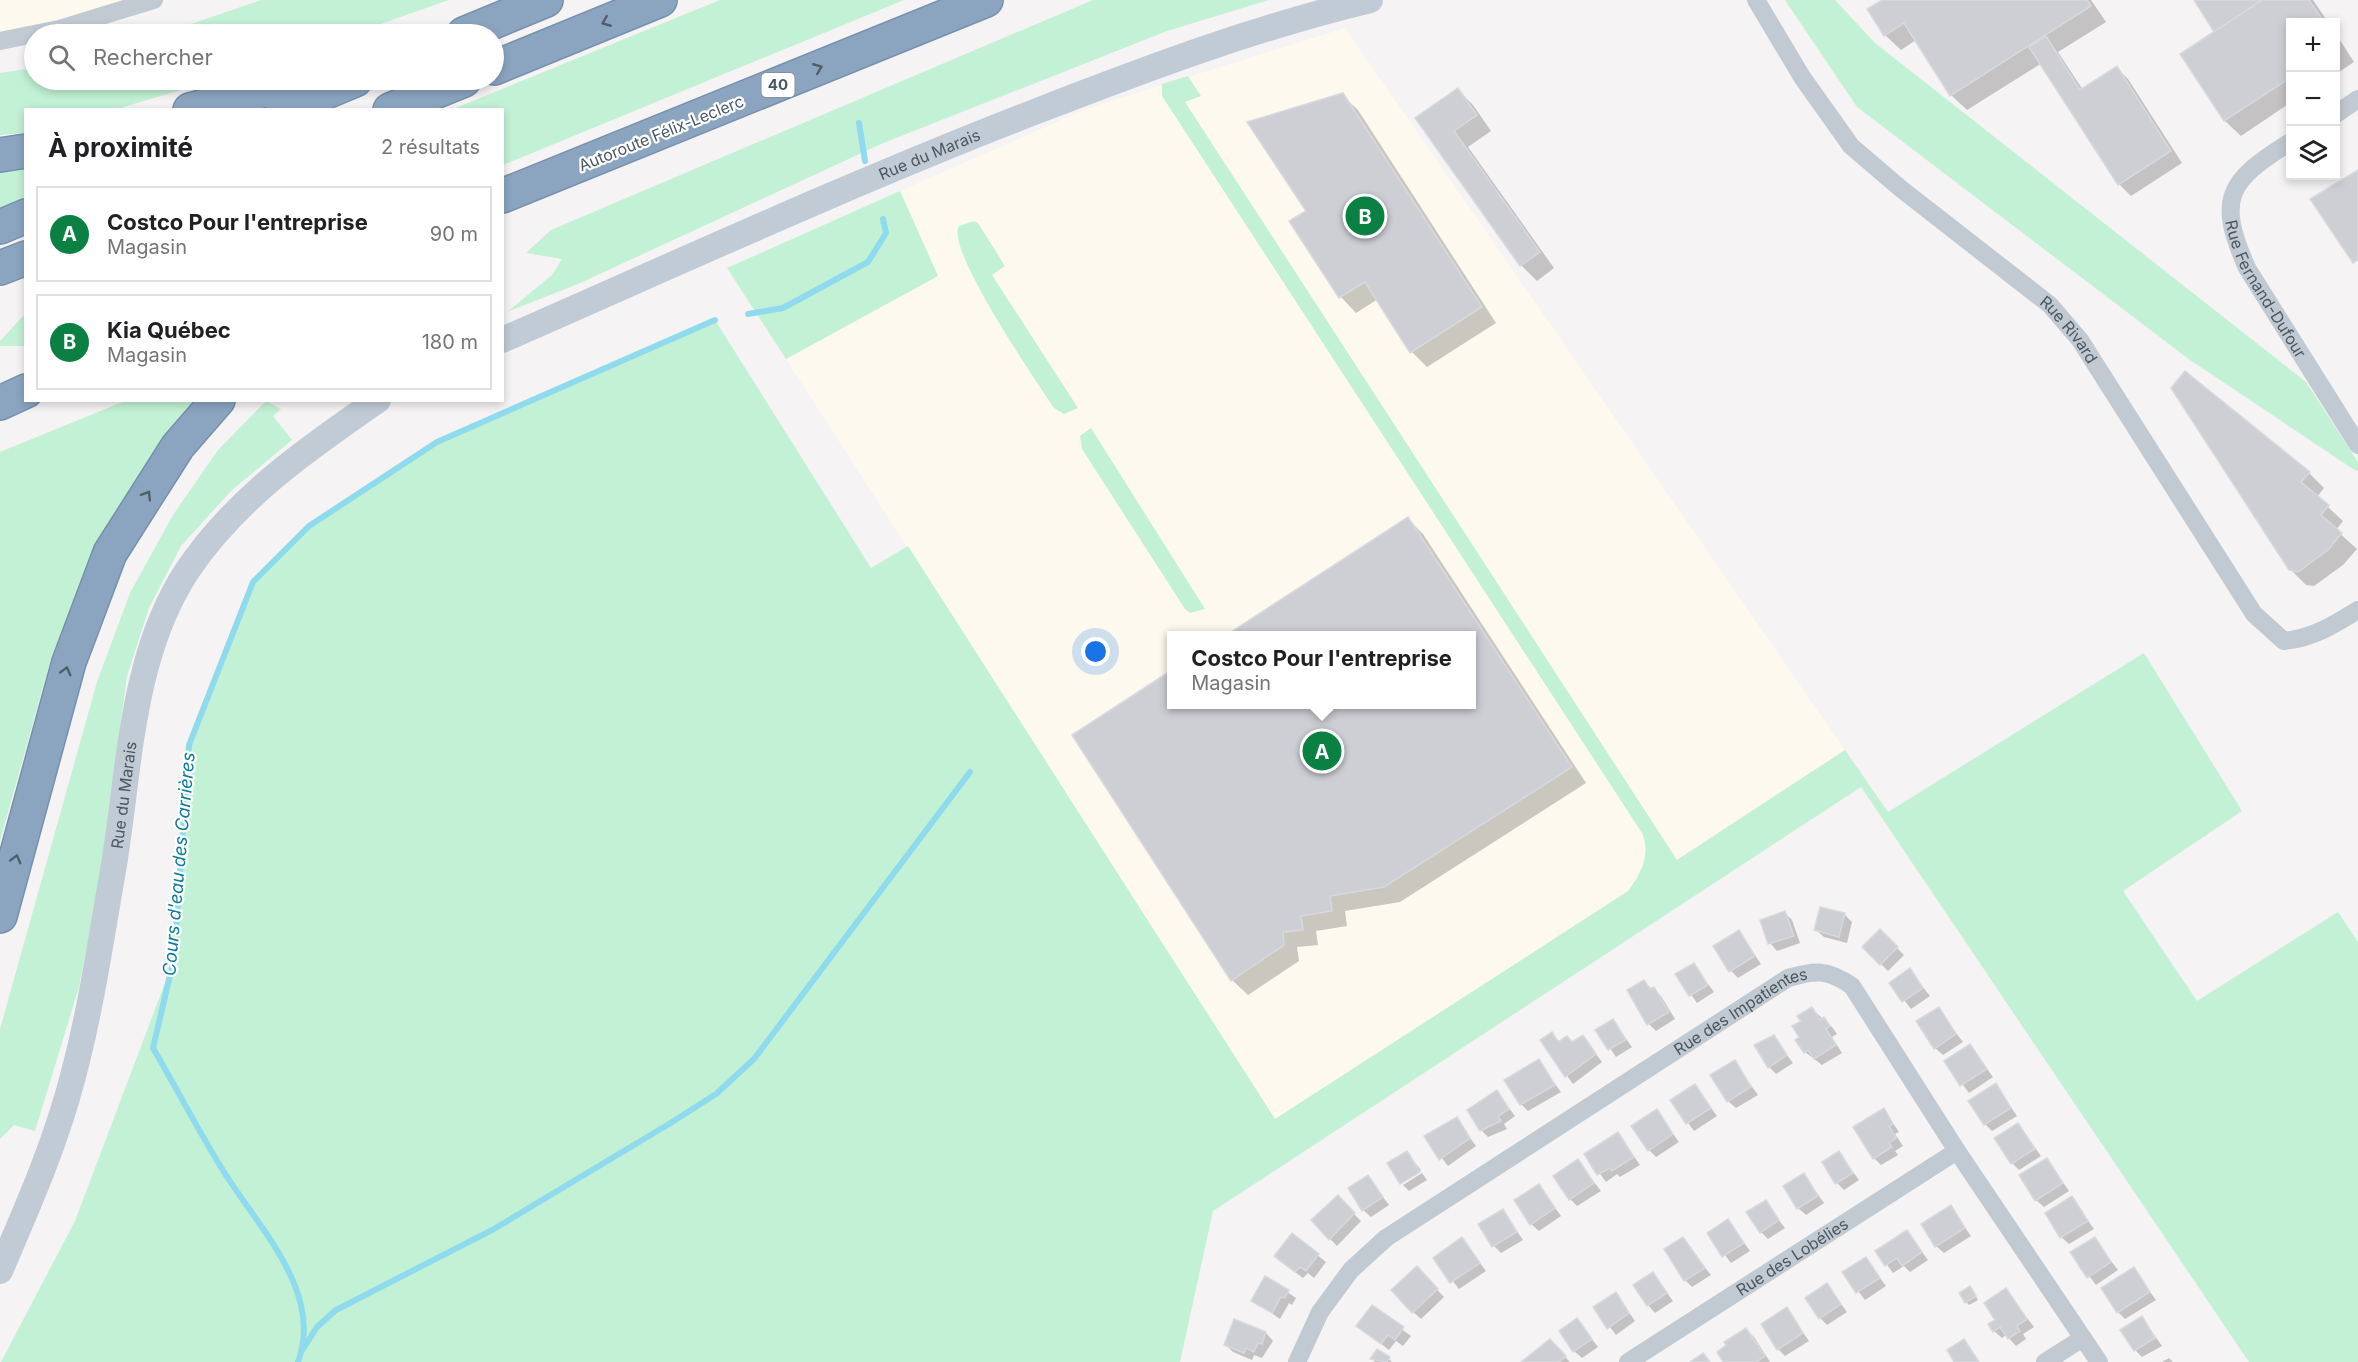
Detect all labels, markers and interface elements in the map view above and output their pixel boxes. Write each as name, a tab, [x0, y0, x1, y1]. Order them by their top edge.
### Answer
one-way arrow	[601, 15, 612, 27]
map controls	[2286, 18, 2340, 180]
button: +	[2286, 18, 2340, 72]
search box	[24, 24, 504, 90]
icon: search	[45, 41, 78, 74]
text: Rechercher	[93, 44, 213, 70]
one-way arrow	[812, 63, 823, 75]
button: −	[2286, 72, 2340, 126]
road number: 40	[762, 73, 794, 97]
street label: Autoroute Félix-Leclerc	[576, 91, 746, 175]
street label: Rue du Marais	[875, 124, 983, 184]
button: layers	[2286, 126, 2340, 180]
text: À proximité	[48, 132, 193, 163]
text: 2 résultats	[381, 135, 480, 159]
pin: B	[1346, 194, 1384, 238]
text: Costco Pour l'entreprise	[107, 209, 368, 235]
street label: Rue Fernand-Dufour	[2221, 218, 2311, 362]
text: A	[62, 222, 77, 246]
text: 90 m	[430, 222, 478, 246]
text: Magasin	[107, 235, 187, 259]
street label: Rue Rivard	[2036, 291, 2102, 367]
text: Kia Québec	[107, 317, 231, 343]
text: B	[63, 330, 76, 354]
text: 180 m	[422, 330, 478, 354]
text: Magasin	[107, 343, 187, 367]
one-way arrow	[140, 490, 151, 501]
popup	[1167, 631, 1476, 709]
your location	[1081, 637, 1110, 666]
text: Costco Pour l'entreprise	[1191, 645, 1452, 671]
one-way arrow	[59, 666, 71, 677]
text: Magasin	[1191, 671, 1271, 695]
pin: A	[1302, 728, 1342, 774]
street label: Rue du Marais	[107, 740, 141, 850]
water label: Cours d'eau des Carrières	[158, 751, 199, 977]
one-way arrow	[8, 854, 21, 864]
street label: Rue des Impatientes	[1670, 963, 1809, 1059]
street label: Rue des Lobélies	[1732, 1213, 1852, 1300]

